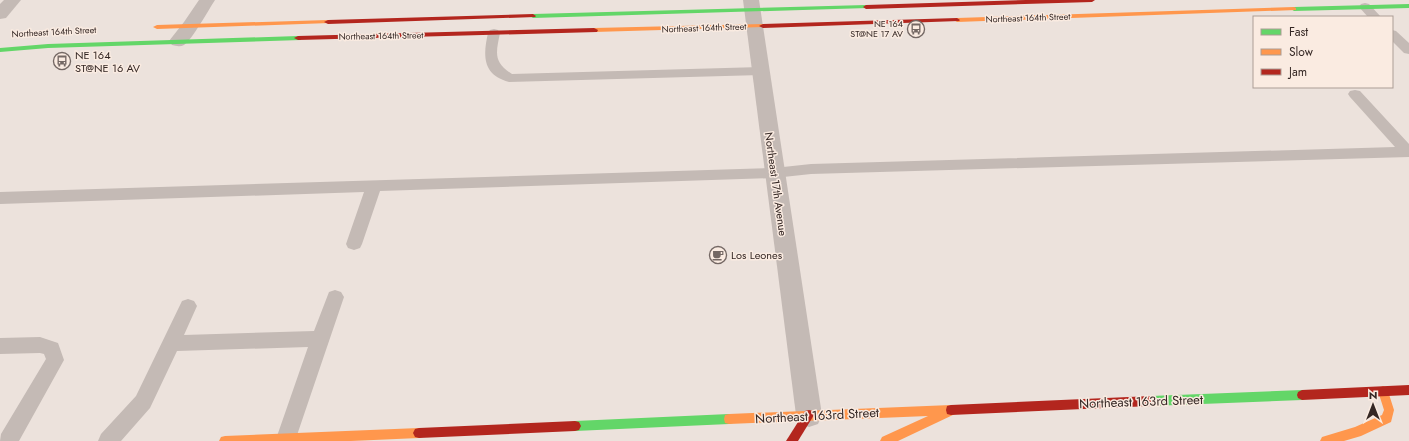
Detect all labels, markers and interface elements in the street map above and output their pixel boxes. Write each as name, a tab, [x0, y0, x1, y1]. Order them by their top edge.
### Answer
street label: Northeast 164th Street	[985, 9, 1071, 25]
legend	[1253, 16, 1393, 88]
place label: NE 164 ST@NE 17 AV	[850, 17, 903, 40]
street label: Northeast 164th Street	[661, 19, 747, 35]
bus stop icon: NE 164 ST@NE 17 AV	[906, 19, 926, 39]
street label: Northeast 164th Street	[11, 23, 98, 40]
text: Fast	[1289, 23, 1308, 41]
street label: Northeast 164th Street	[338, 28, 424, 43]
text: Slow	[1289, 43, 1314, 61]
place label: NE 164 ST@NE 16 AV	[75, 47, 141, 76]
bus stop icon: NE 164 ST@NE 16 AV	[52, 51, 72, 71]
text: Jam	[1287, 63, 1307, 81]
street label: Northeast 17th Avenue	[761, 131, 791, 237]
cafe icon: Los Leones	[708, 245, 728, 265]
place label: Los Leones	[731, 247, 783, 263]
north arrow	[1353, 385, 1393, 425]
text: N	[1369, 387, 1377, 403]
street label: Northeast 163rd Street	[1079, 390, 1204, 413]
street label: Northeast 163rd Street	[755, 403, 880, 428]

